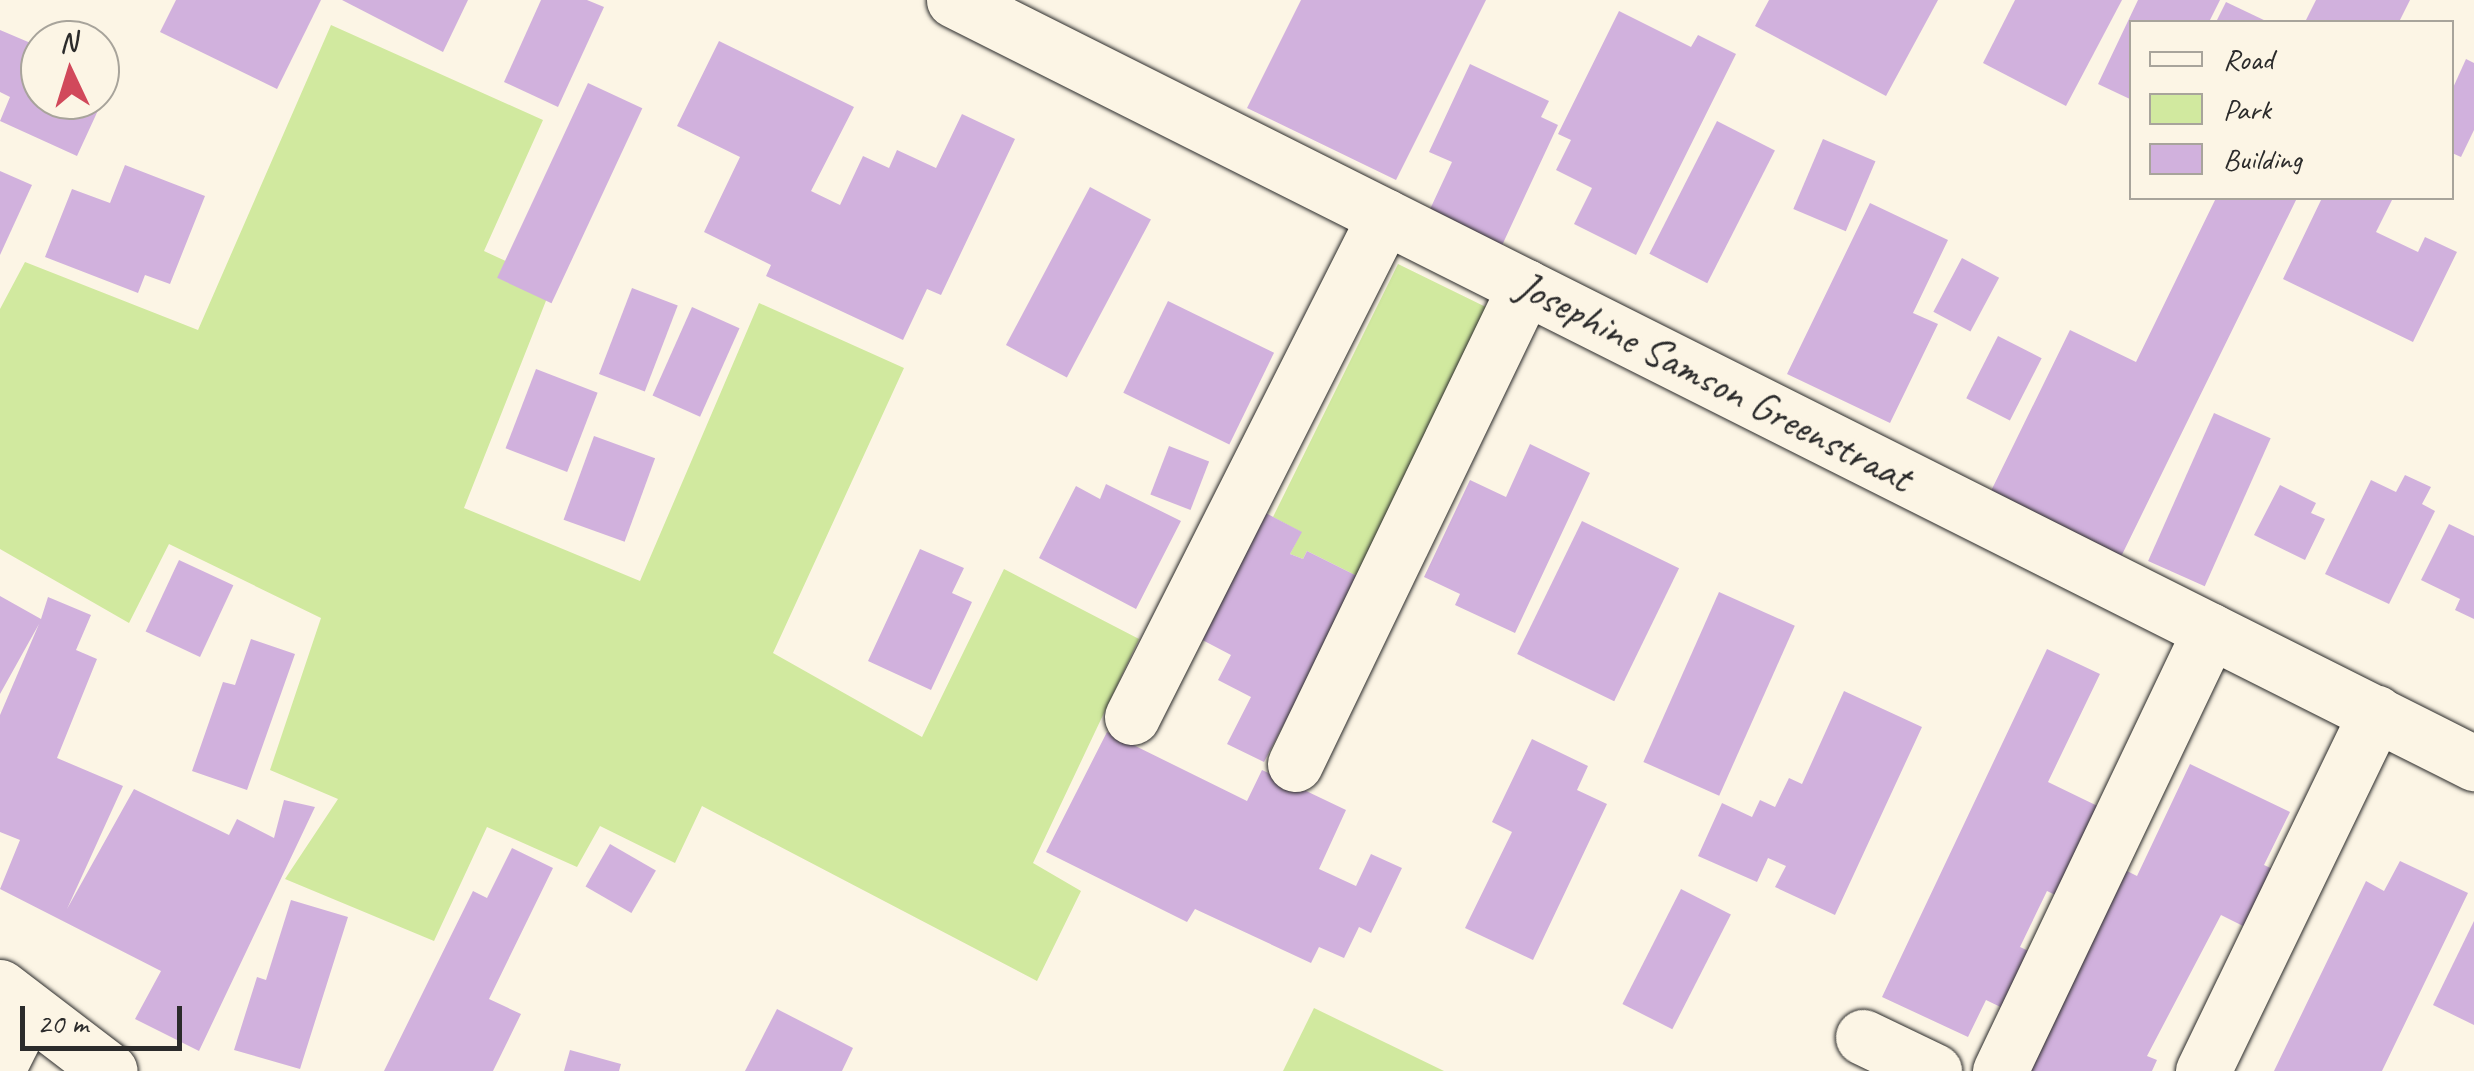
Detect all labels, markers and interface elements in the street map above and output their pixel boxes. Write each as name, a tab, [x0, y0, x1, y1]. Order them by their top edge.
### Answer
north arrow	[20, 20, 120, 120]
legend	[2129, 20, 2454, 200]
text: N	[58, 24, 78, 60]
text: Road	[2223, 40, 2273, 78]
text: Park	[2223, 90, 2271, 128]
text: Building	[2223, 140, 2302, 178]
street label: Josephine Samson Greenstraat	[1509, 261, 1919, 503]
scale bar	[25, 986, 188, 1048]
text: 20 m	[37, 1004, 88, 1042]

